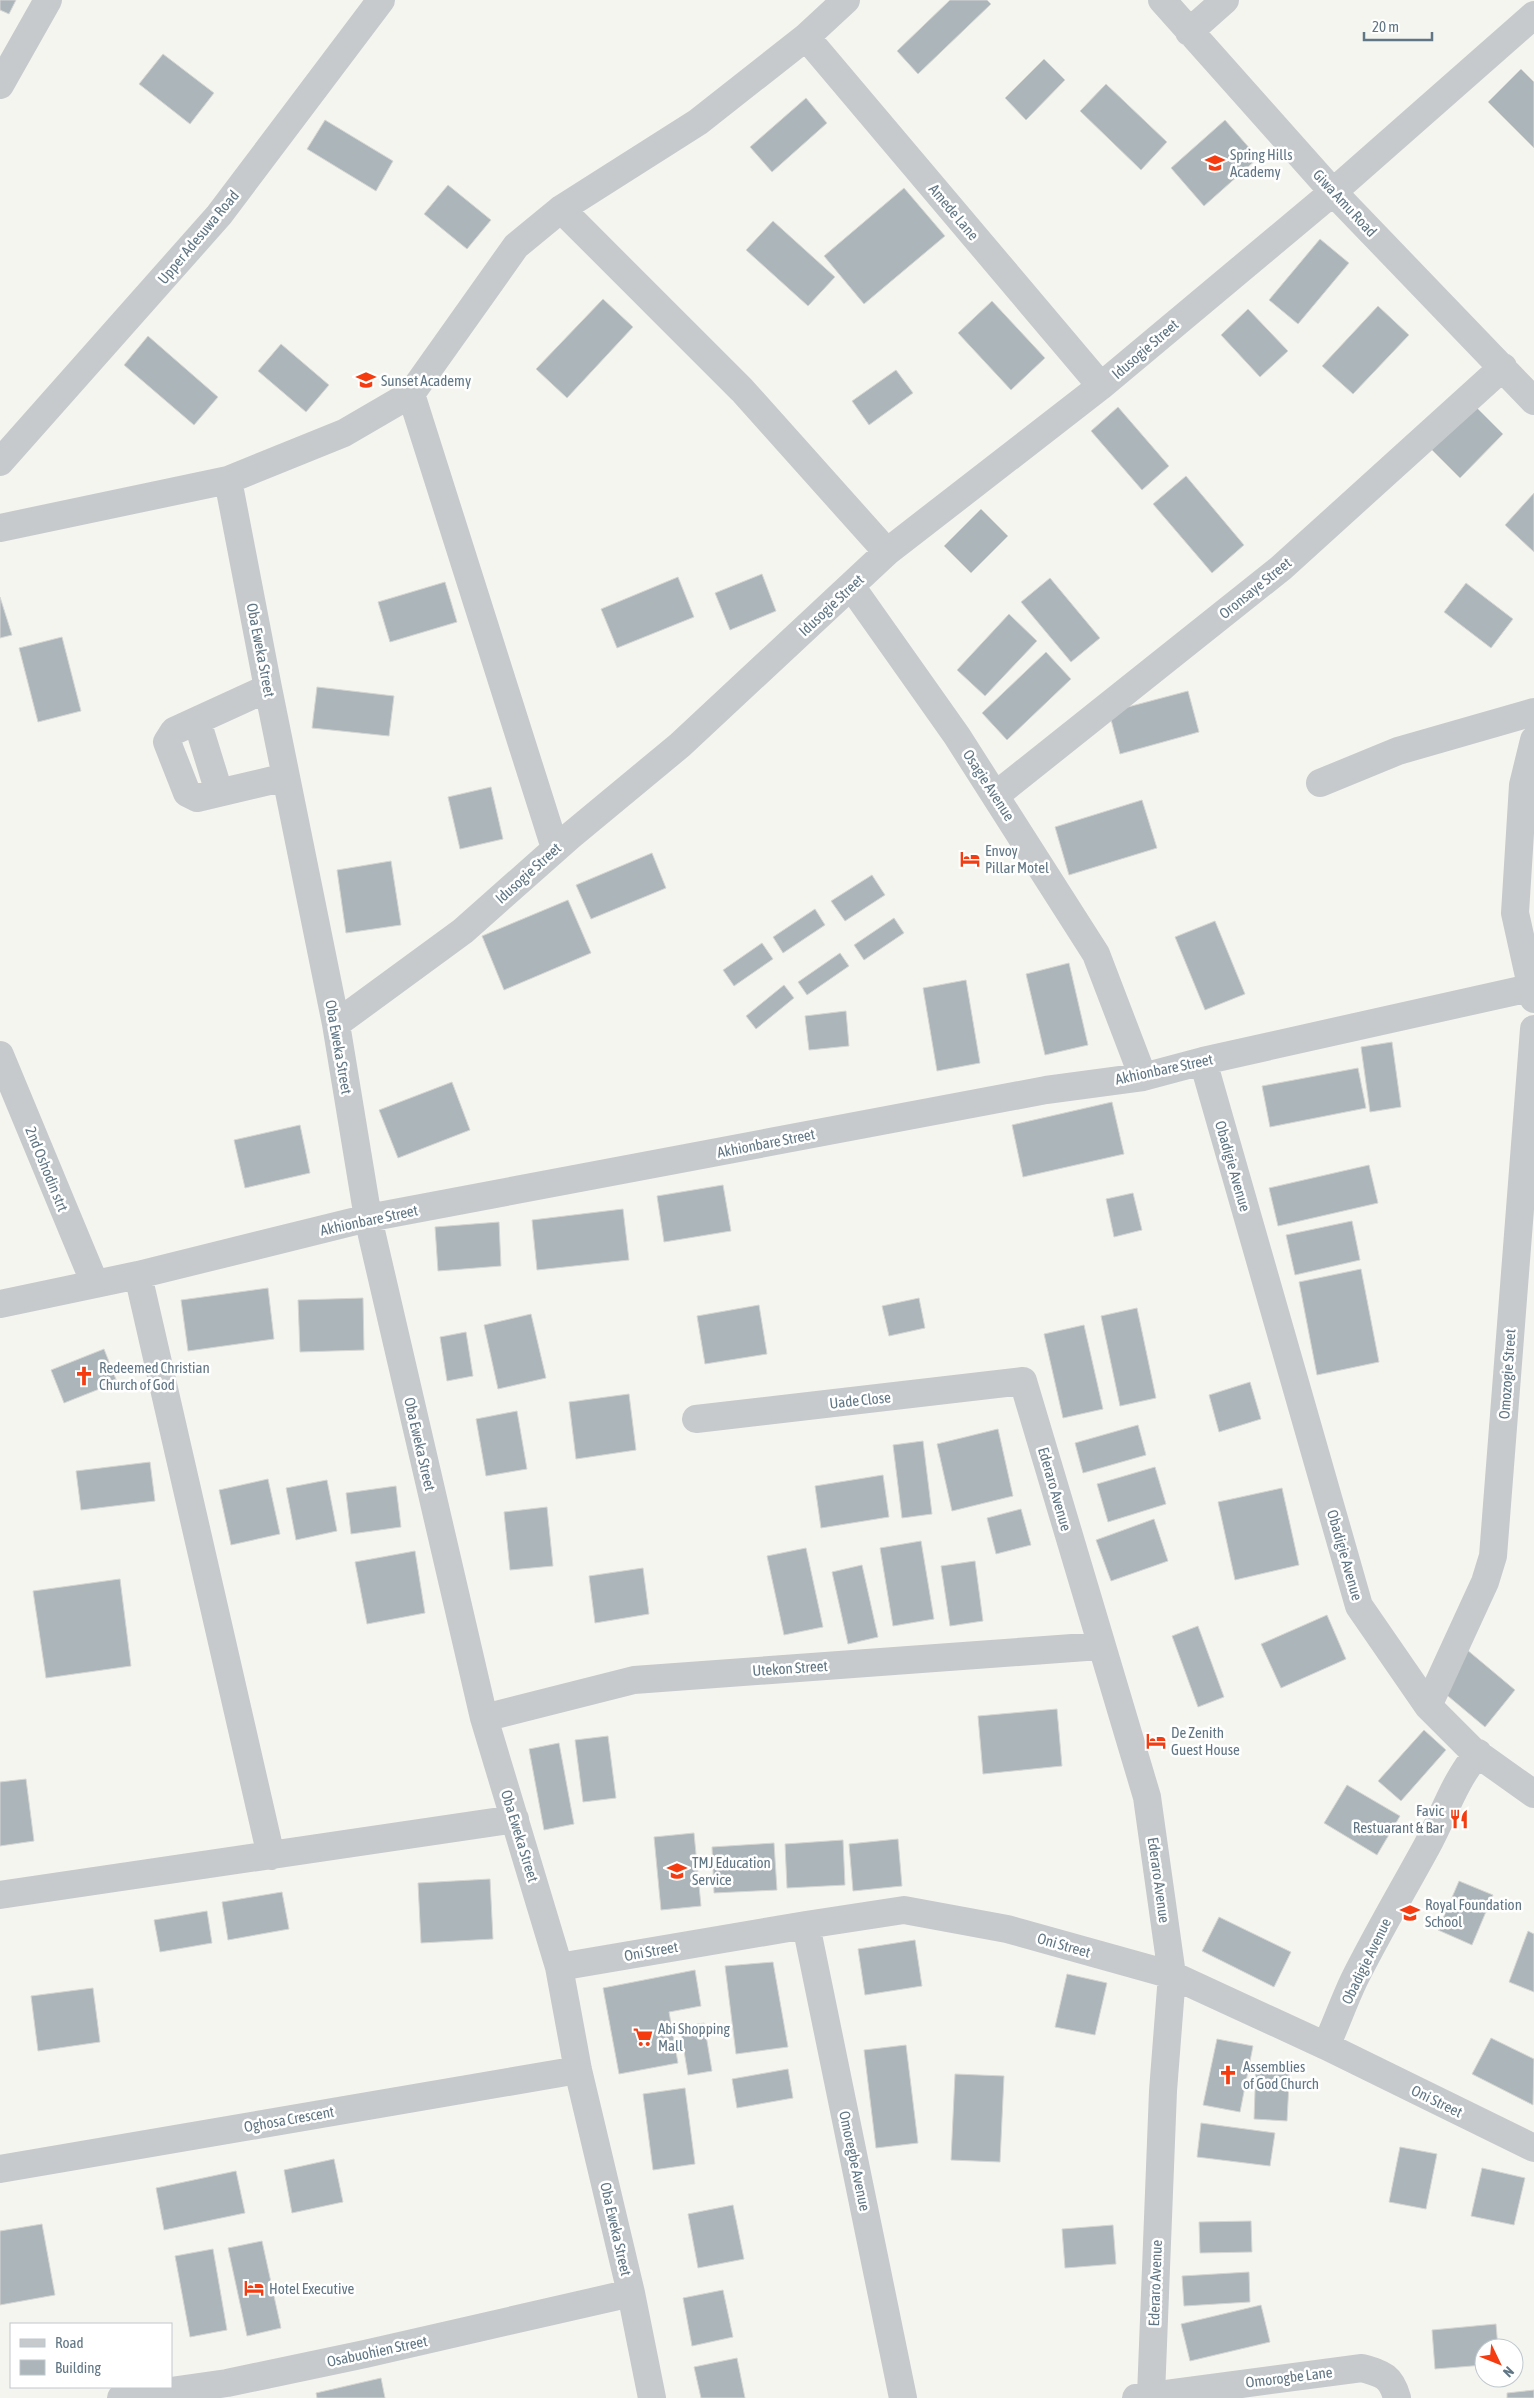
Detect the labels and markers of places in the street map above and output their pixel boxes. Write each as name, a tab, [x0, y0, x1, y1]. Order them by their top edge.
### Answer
place label: Spring Hills Academy	[1230, 146, 1292, 180]
school or university icon: Spring Hills Academy	[1204, 152, 1226, 174]
school or university icon: Sunset Academy	[355, 369, 377, 391]
place label: Sunset Academy	[381, 372, 471, 389]
place label: Envoy Pillar Motel	[985, 842, 1049, 876]
hotel icon: Envoy Pillar Motel	[959, 848, 981, 870]
place label: Redeemed Christian Church of God	[99, 1359, 210, 1393]
church icon: Redeemed Christian Church of God	[73, 1365, 95, 1387]
place label: De Zenith Guest House	[1171, 1724, 1240, 1758]
hotel icon: De Zenith Guest House	[1145, 1730, 1167, 1752]
place label: Favic Restuarant & Bar	[1353, 1802, 1445, 1836]
restaurant icon: Favic Restuarant & Bar	[1448, 1808, 1470, 1830]
place label: TMJ Education Service	[692, 1854, 771, 1888]
school or university icon: TMJ Education Service	[666, 1860, 688, 1882]
place label: Royal Foundation School	[1425, 1896, 1522, 1930]
school or university icon: Royal Foundation School	[1399, 1902, 1421, 1924]
place label: Abi Shopping Mall	[658, 2020, 731, 2054]
supermarket icon: Abi Shopping Mall	[632, 2026, 654, 2048]
place label: Assemblies of God Church	[1243, 2058, 1319, 2092]
church icon: Assemblies of God Church	[1217, 2064, 1239, 2086]
hotel icon: Hotel Executive	[243, 2277, 265, 2299]
place label: Hotel Executive	[269, 2280, 354, 2297]

